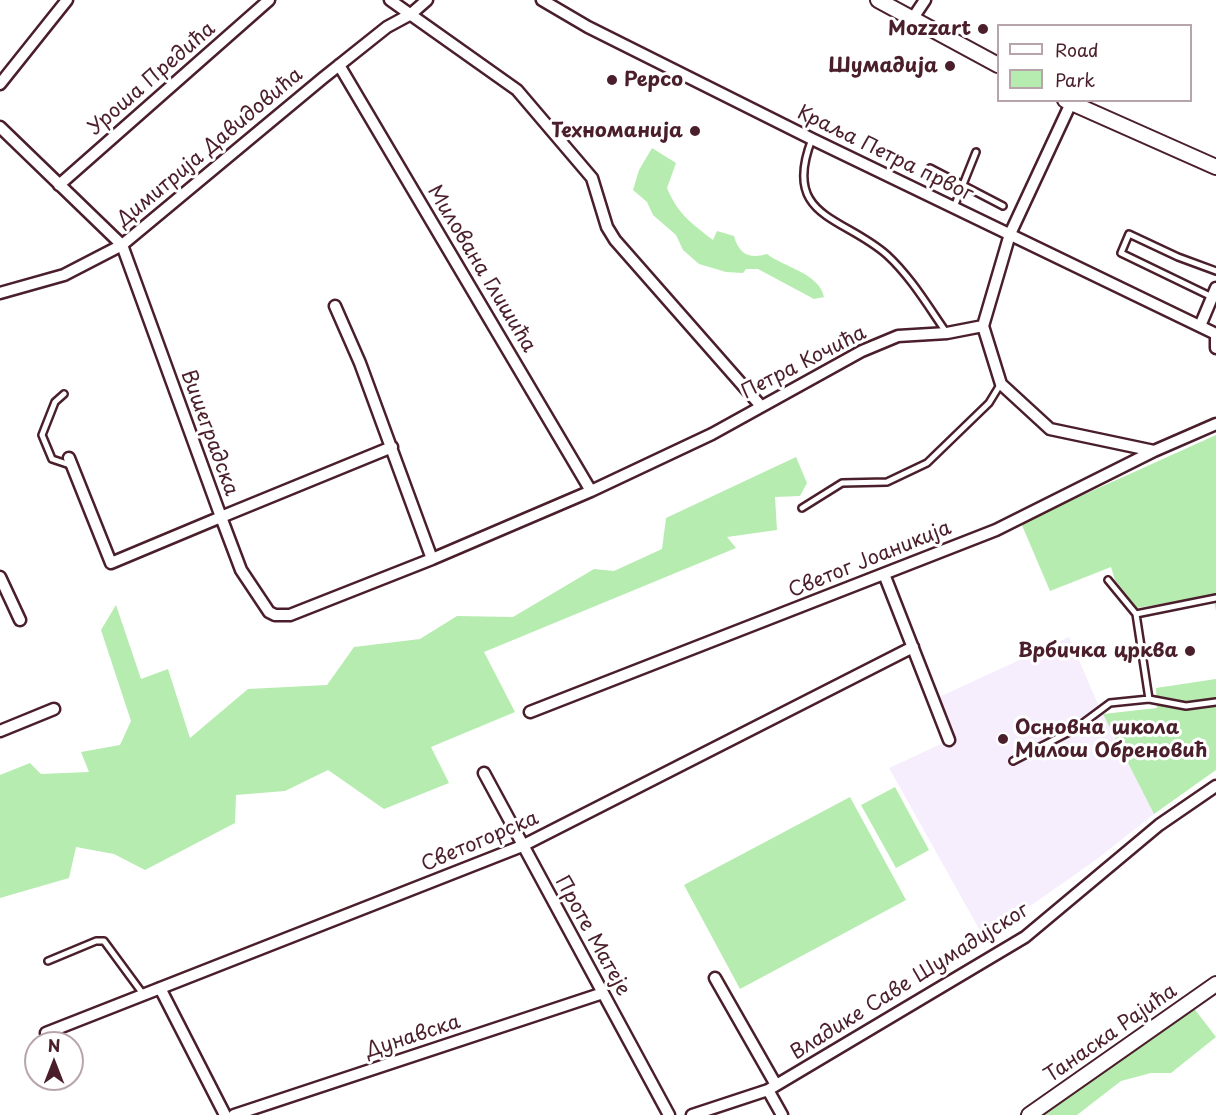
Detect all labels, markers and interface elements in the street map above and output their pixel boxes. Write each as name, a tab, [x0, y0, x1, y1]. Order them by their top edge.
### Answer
street label: Уроша Предића	[84, 17, 220, 141]
place label: Mozzart	[888, 17, 971, 41]
marker: Mozzart	[976, 22, 990, 36]
legend	[997, 24, 1192, 102]
text: Road	[1055, 36, 1099, 63]
place label: Шумадија	[828, 54, 938, 78]
marker: Шумадија	[943, 59, 957, 73]
street label: Димитрија Давидовића	[112, 63, 308, 233]
text: Park	[1055, 66, 1095, 93]
place label: Pepco	[624, 68, 683, 92]
marker: Pepco	[605, 73, 619, 87]
street label: Краља Петра првог	[793, 101, 977, 207]
place label: Техноманија	[551, 119, 683, 143]
marker: Техноманија	[688, 124, 702, 138]
street label: Милована Глишића	[422, 181, 540, 357]
street label: Петра Кочића	[738, 321, 870, 405]
street label: Вишеградска	[175, 367, 243, 499]
street label: Светог Јоаникија	[785, 516, 955, 604]
place label: Врбичка црква	[1018, 639, 1178, 663]
marker: Врбичка црква	[1183, 644, 1197, 658]
place label: Основна школа Милош Обреновић	[1015, 716, 1207, 763]
marker: Основна школа Милош Обреновић	[996, 732, 1010, 746]
street label: Светогорска	[418, 807, 542, 877]
street label: Проте Матеје	[549, 872, 635, 1000]
street label: Владике Саве Шумадијског	[786, 899, 1034, 1065]
street label: Танаска Рајића	[1040, 979, 1182, 1089]
street label: Дунавска	[362, 1010, 464, 1064]
north arrow	[24, 1031, 84, 1091]
text: N	[48, 1033, 60, 1057]

